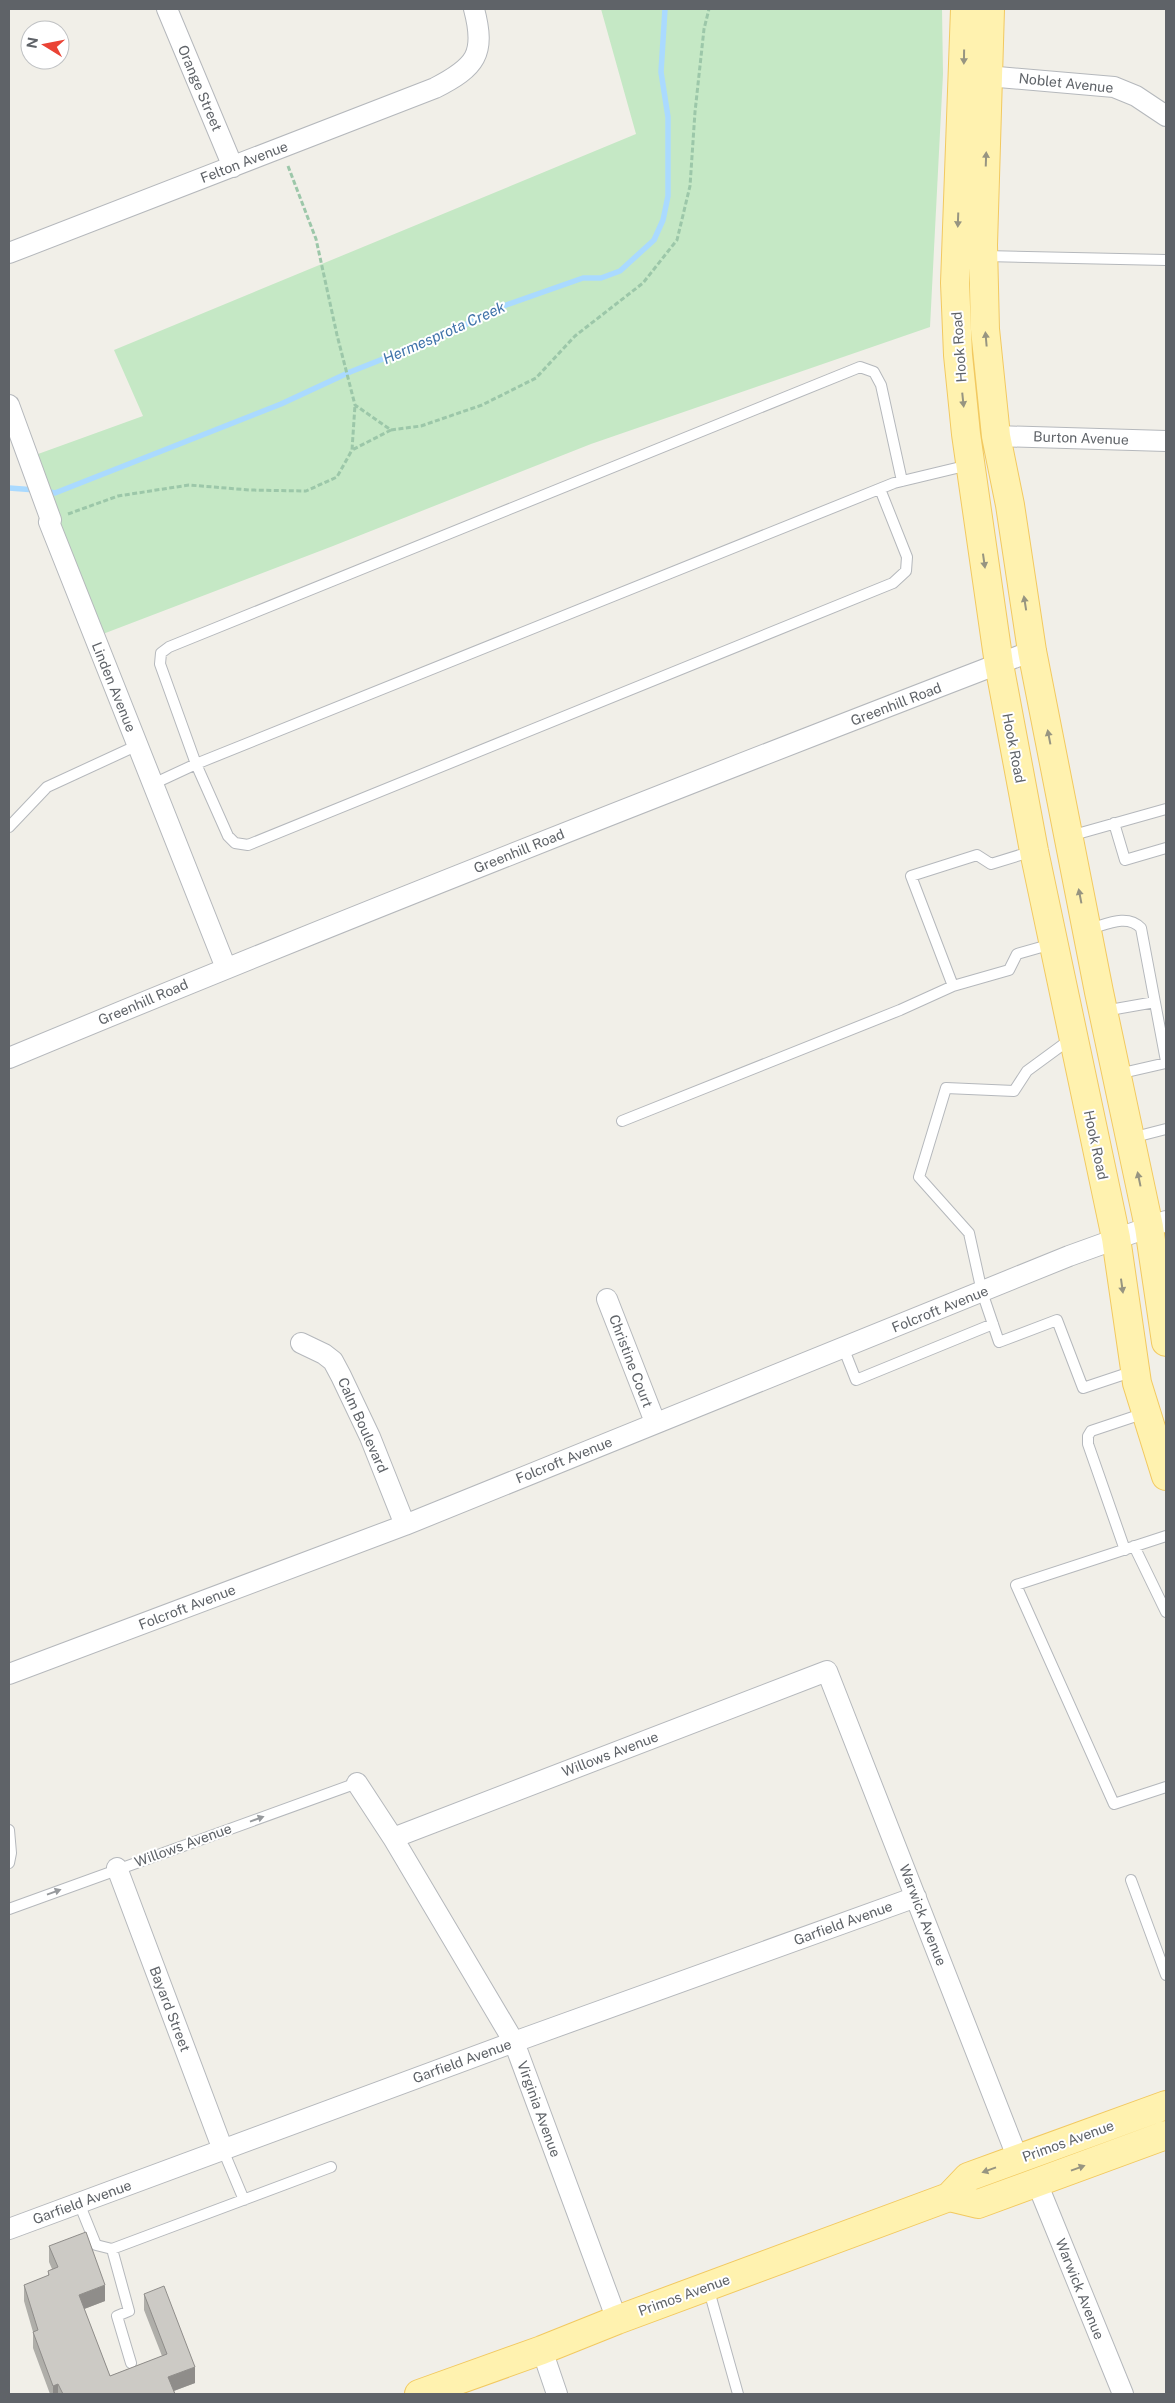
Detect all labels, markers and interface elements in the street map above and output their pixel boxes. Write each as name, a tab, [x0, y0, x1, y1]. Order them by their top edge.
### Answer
north arrow	[20, 20, 70, 70]
text: N	[23, 36, 41, 50]
street label: Orange Street	[175, 43, 225, 133]
one-way arrow	[960, 50, 968, 66]
street label: Noblet Avenue	[1018, 70, 1114, 96]
street label: Felton Avenue	[198, 138, 290, 186]
one-way arrow	[982, 151, 990, 167]
one-way arrow	[954, 212, 962, 228]
water label: Hermesprota Creek	[380, 298, 508, 367]
street label: Hook Road	[949, 311, 969, 383]
one-way arrow	[981, 330, 989, 346]
one-way arrow	[959, 392, 967, 408]
street label: Burton Avenue	[1033, 428, 1129, 448]
one-way arrow	[980, 553, 988, 569]
one-way arrow	[1021, 595, 1029, 611]
street label: Linden Avenue	[89, 640, 139, 734]
street label: Greenhill Road	[848, 679, 944, 729]
street label: Hook Road	[999, 712, 1029, 784]
one-way arrow	[1045, 729, 1053, 744]
street label: Greenhill Road	[471, 826, 567, 876]
one-way arrow	[1076, 888, 1084, 904]
street label: Greenhill Road	[96, 976, 190, 1028]
street label: Hook Road	[1081, 1109, 1111, 1181]
one-way arrow	[1135, 1171, 1143, 1187]
one-way arrow	[1118, 1278, 1126, 1294]
street label: Folcroft Avenue	[889, 1282, 991, 1336]
street label: Christine Court	[606, 1312, 656, 1410]
street label: Calm Boulevard	[335, 1375, 391, 1475]
street label: Folcroft Avenue	[513, 1433, 615, 1487]
street label: Folcroft Avenue	[136, 1581, 238, 1633]
street label: Willows Avenue	[560, 1728, 661, 1780]
one-way arrow	[250, 1815, 265, 1823]
street label: Willows Avenue	[132, 1820, 234, 1870]
street label: Warwick Avenue	[896, 1862, 950, 1968]
one-way arrow	[47, 1888, 62, 1895]
street label: Garfield Avenue	[791, 1898, 895, 1948]
street label: Bayard Street	[146, 1964, 194, 2054]
street label: Garfield Avenue	[410, 2036, 514, 2086]
street label: Virginia Avenue	[514, 2059, 564, 2159]
street label: Primos Avenue	[1020, 2117, 1116, 2165]
one-way arrow	[1071, 2164, 1086, 2172]
one-way arrow	[981, 2166, 996, 2174]
street label: Garfield Avenue	[30, 2177, 134, 2227]
street label: Warwick Avenue	[1052, 2236, 1108, 2342]
street label: Primos Avenue	[636, 2271, 732, 2319]

